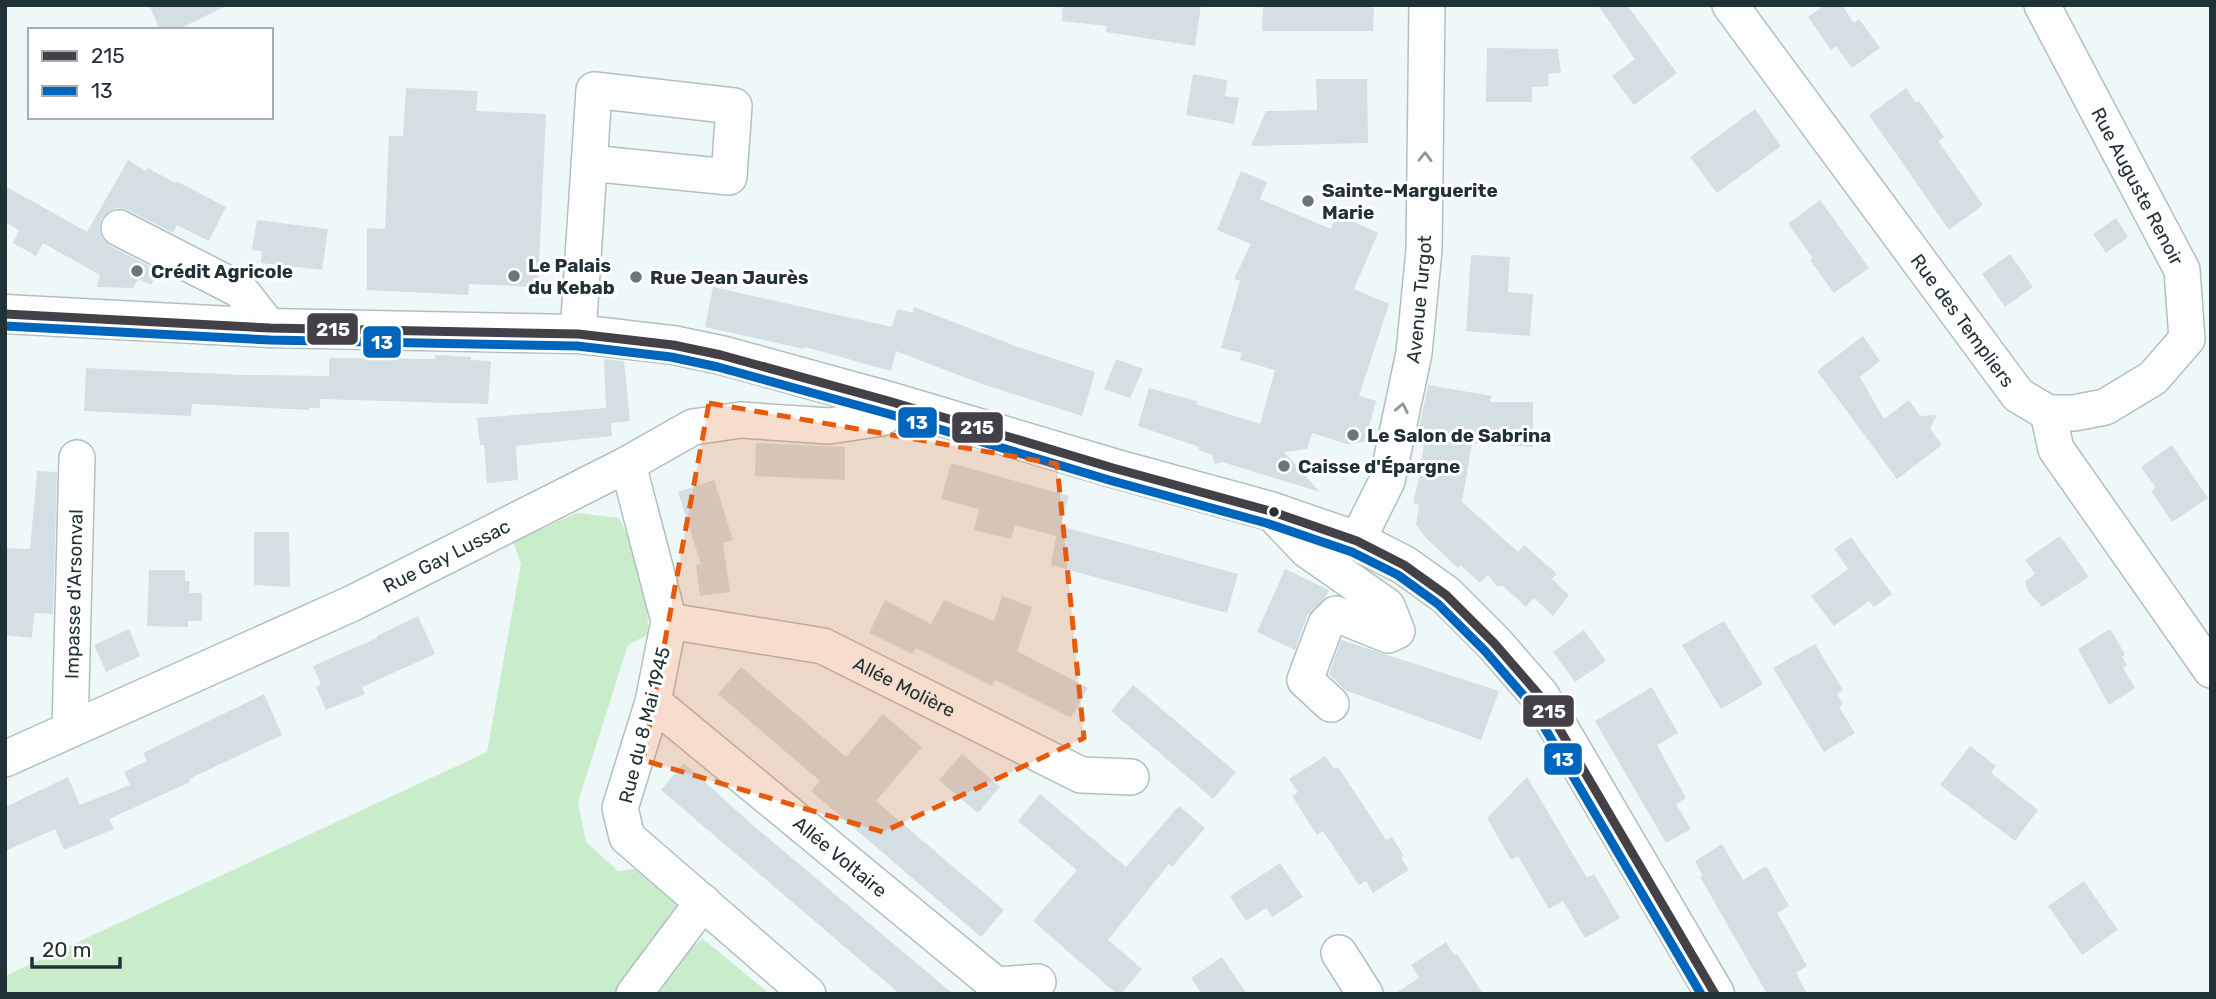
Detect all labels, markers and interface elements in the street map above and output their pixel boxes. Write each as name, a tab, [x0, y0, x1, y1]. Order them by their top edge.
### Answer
legend	[28, 28, 273, 119]
text: 215	[91, 43, 125, 68]
text: 13	[91, 78, 113, 103]
street label: Rue Auguste Renoir	[2086, 104, 2189, 270]
one-way arrow	[1417, 152, 1433, 162]
place label: Sainte-Marguerite Marie	[1322, 179, 1498, 224]
marker: Sainte-Marguerite Marie	[1300, 193, 1316, 209]
street label: Avenue Turgot	[1401, 234, 1436, 365]
street label: Rue des Templiers	[1906, 249, 2019, 392]
place label: Le Palais du Kebab	[528, 254, 615, 299]
place label: Crédit Agricole	[151, 260, 293, 283]
marker: Crédit Agricole	[129, 263, 145, 279]
place label: Rue Jean Jaurès	[650, 266, 809, 289]
marker: Le Palais du Kebab	[506, 268, 522, 284]
marker: Rue Jean Jaurès	[628, 269, 644, 285]
line badge: 215	[306, 312, 359, 346]
text: 215	[316, 318, 350, 341]
line badge: 13	[362, 325, 402, 359]
text: 13	[371, 331, 393, 354]
one-way arrow	[1394, 402, 1409, 414]
line badge: 13	[897, 406, 938, 439]
text: 13	[906, 411, 928, 434]
line badge: 215	[951, 411, 1004, 444]
text: 215	[960, 416, 994, 439]
place label: Le Salon de Sabrina	[1367, 424, 1551, 447]
marker: Le Salon de Sabrina	[1345, 427, 1361, 443]
place label: Caisse d'Épargne	[1298, 455, 1460, 478]
marker: Caisse d'Épargne	[1276, 458, 1292, 474]
unlabelled marker	[1267, 505, 1281, 519]
street label: Impasse d'Arsonval	[60, 509, 88, 679]
street label: Rue Gay Lussac	[379, 515, 514, 598]
street label: Rue du 8 Mai 1945	[614, 645, 675, 806]
street label: Allée Molière	[849, 652, 959, 722]
line badge: 215	[1522, 694, 1575, 728]
text: 215	[1532, 700, 1566, 723]
line badge: 13	[1543, 742, 1583, 776]
text: 13	[1552, 748, 1574, 771]
street label: Allée Voltaire	[789, 812, 892, 902]
scale bar	[32, 926, 119, 970]
text: 20 m	[42, 937, 91, 962]

